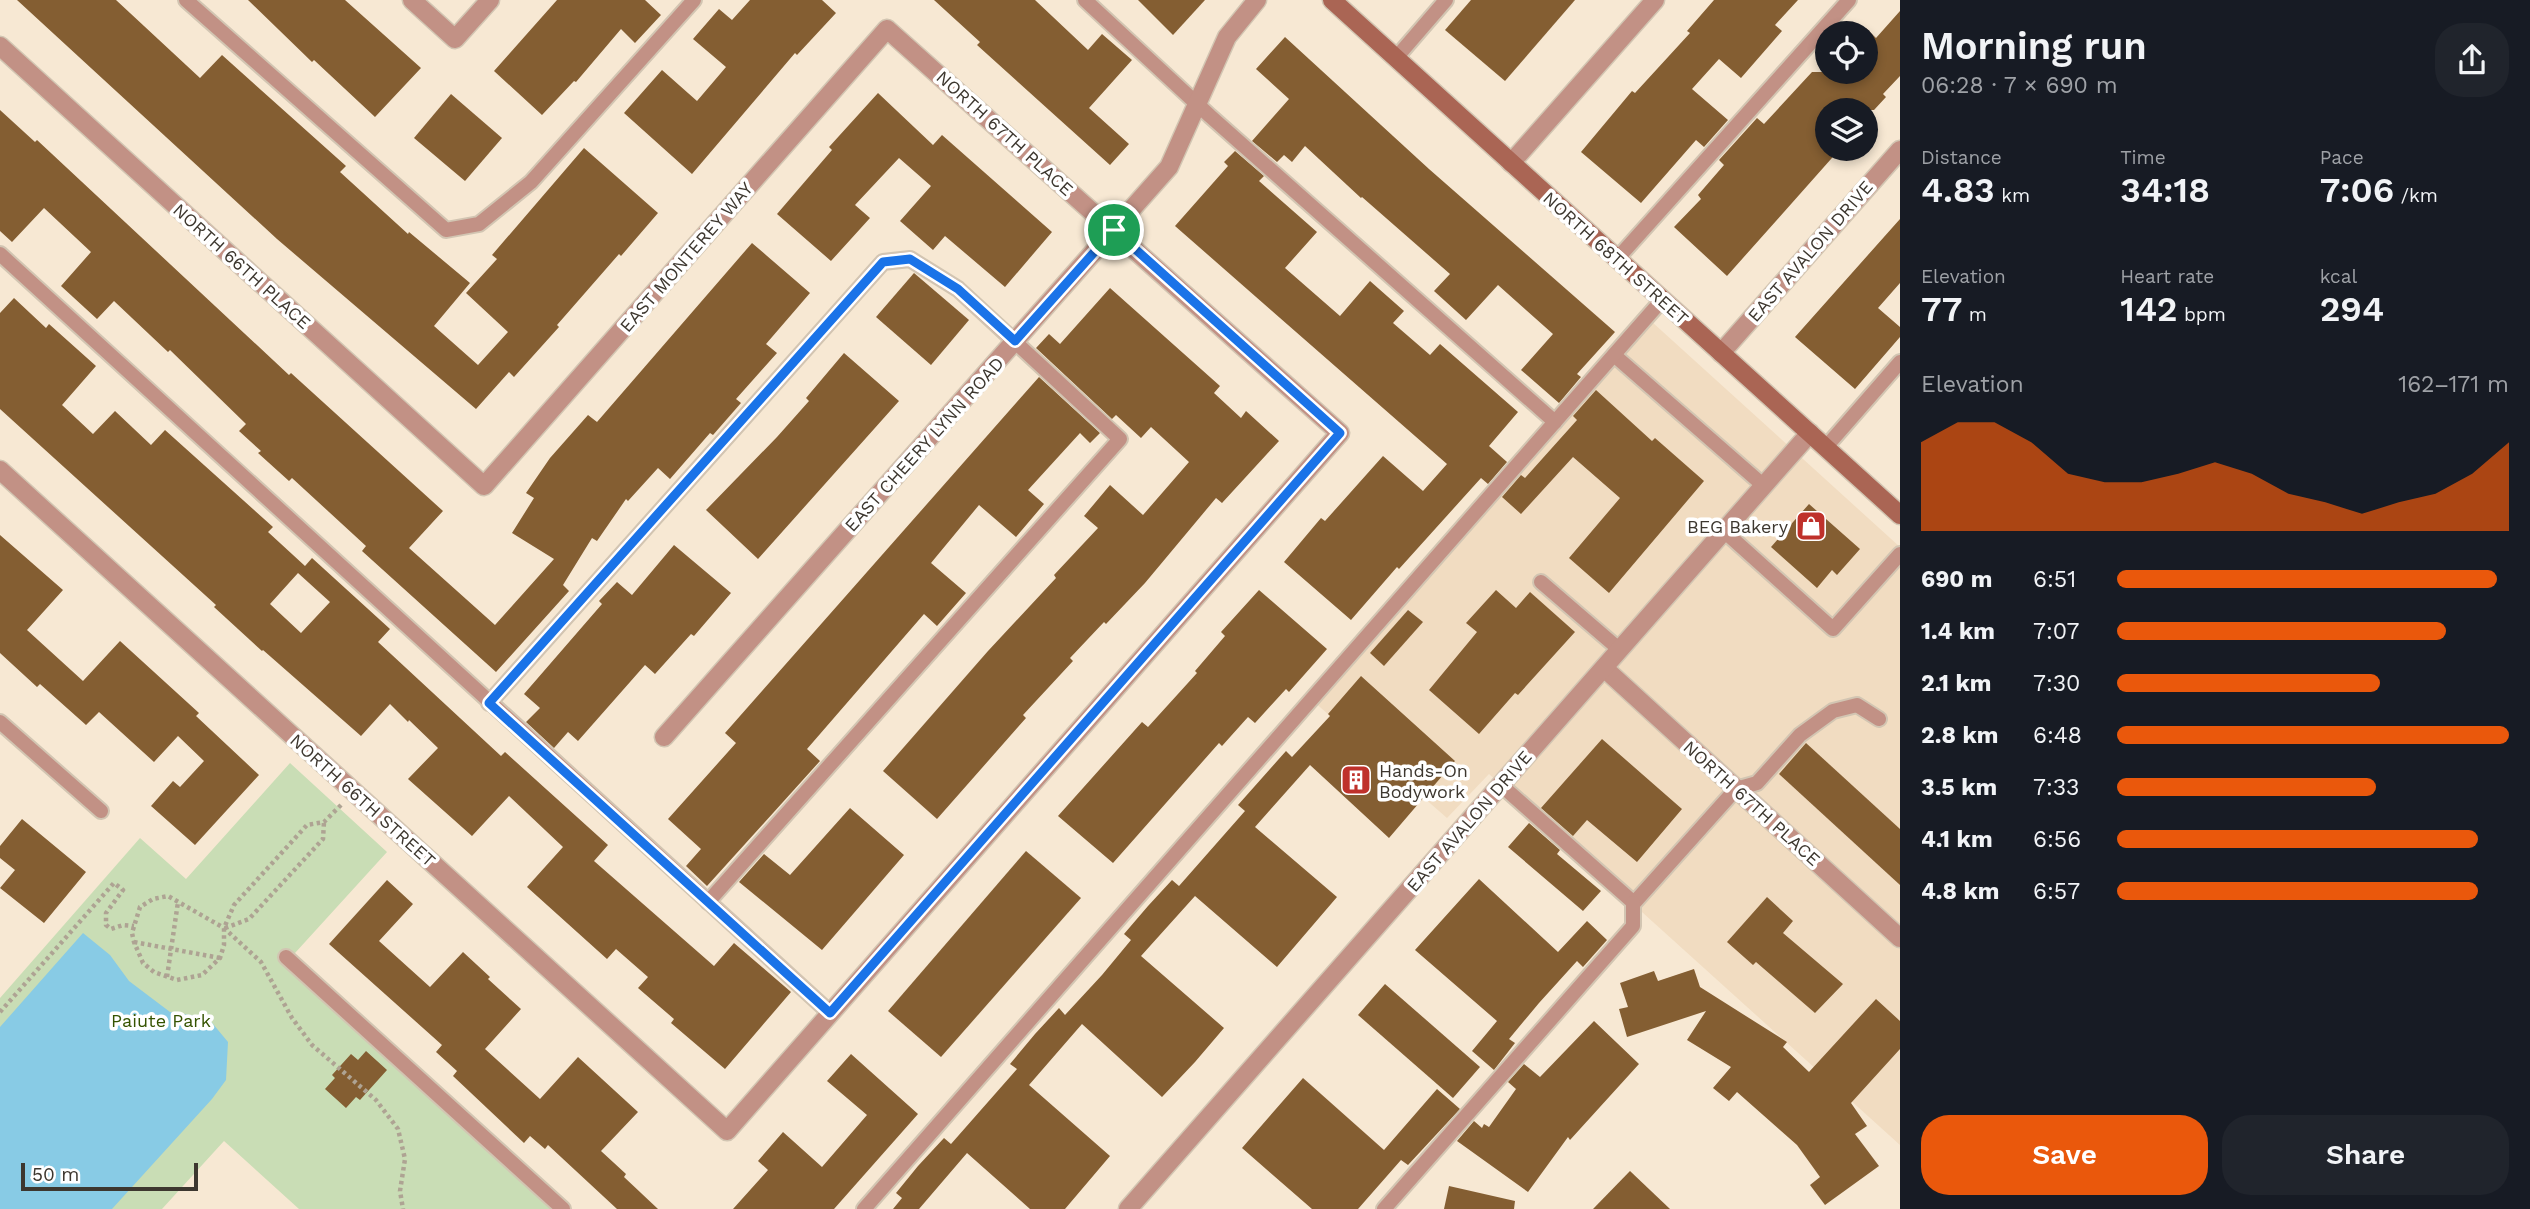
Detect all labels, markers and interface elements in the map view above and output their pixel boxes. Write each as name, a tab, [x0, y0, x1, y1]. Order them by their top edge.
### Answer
map controls	[1815, 21, 1878, 161]
button: locate	[1815, 21, 1878, 84]
button: share	[2435, 23, 2509, 97]
text: Morning run	[1921, 24, 2147, 68]
street label: NORTH 67TH PLACE	[932, 66, 1078, 200]
text: 06:28 · 7 × 690 m	[1921, 72, 2118, 99]
button: layers	[1815, 98, 1878, 161]
text: Distance	[1921, 146, 2002, 169]
text: Time	[2120, 146, 2166, 169]
text: Pace	[2320, 146, 2364, 169]
text: 4.83	[1921, 169, 1995, 211]
text: 34:18	[2120, 169, 2210, 211]
text: 7:06	[2320, 169, 2394, 211]
street label: EAST AVALON DRIVE	[1743, 176, 1877, 326]
street label: EAST MONTEREY WAY	[615, 177, 757, 336]
text: km	[1995, 184, 2030, 207]
text: /km	[2394, 184, 2438, 207]
street label: NORTH 68TH STREET	[1539, 187, 1693, 329]
street label: NORTH 66TH PLACE	[169, 199, 315, 333]
pin	[1084, 200, 1144, 260]
icon: arrive	[1095, 211, 1133, 249]
text: Elevation	[1921, 265, 2006, 288]
text: Heart rate	[2120, 265, 2214, 288]
text: kcal	[2320, 265, 2357, 288]
text: 77	[1921, 288, 1962, 330]
text: 142	[2120, 288, 2177, 330]
text: 294	[2320, 288, 2384, 330]
text: m	[1962, 303, 1987, 326]
text: bpm	[2177, 303, 2226, 326]
street label: EAST CHEERY LYNN ROAD	[840, 352, 1008, 536]
text: Elevation	[1921, 371, 2024, 398]
text: 162–171 m	[2398, 371, 2509, 398]
shop icon: BEG Bakery	[1794, 509, 1828, 543]
place label: BEG Bakery	[1687, 516, 1789, 537]
text: 690 m	[1921, 566, 1992, 593]
text: 6:51	[2033, 566, 2076, 593]
text: 1.4 km	[1921, 618, 1995, 645]
text: 7:07	[2033, 618, 2079, 645]
text: 2.1 km	[1921, 670, 1992, 697]
text: 7:30	[2033, 670, 2080, 697]
text: 2.8 km	[1921, 722, 1998, 749]
text: 6:48	[2033, 722, 2082, 749]
street label: NORTH 66TH STREET	[286, 729, 440, 871]
street label: NORTH 67TH PLACE	[1679, 736, 1825, 870]
street label: EAST AVALON DRIVE	[1402, 746, 1536, 896]
place label: Hands-On Bodywork	[1379, 760, 1468, 802]
building icon: Hands-On Bodywork	[1339, 763, 1373, 797]
text: 3.5 km	[1921, 774, 1997, 801]
text: 7:33	[2033, 774, 2080, 801]
text: 4.1 km	[1921, 826, 1993, 853]
text: 6:56	[2033, 826, 2081, 853]
text: 4.8 km	[1921, 878, 1999, 905]
text: 6:57	[2033, 878, 2080, 905]
park label: Paiute Park	[111, 1010, 211, 1031]
button: Save	[1921, 1115, 2208, 1195]
button: Share	[2222, 1115, 2509, 1195]
scale bar	[21, 1160, 198, 1192]
text: 50 m	[32, 1163, 79, 1186]

